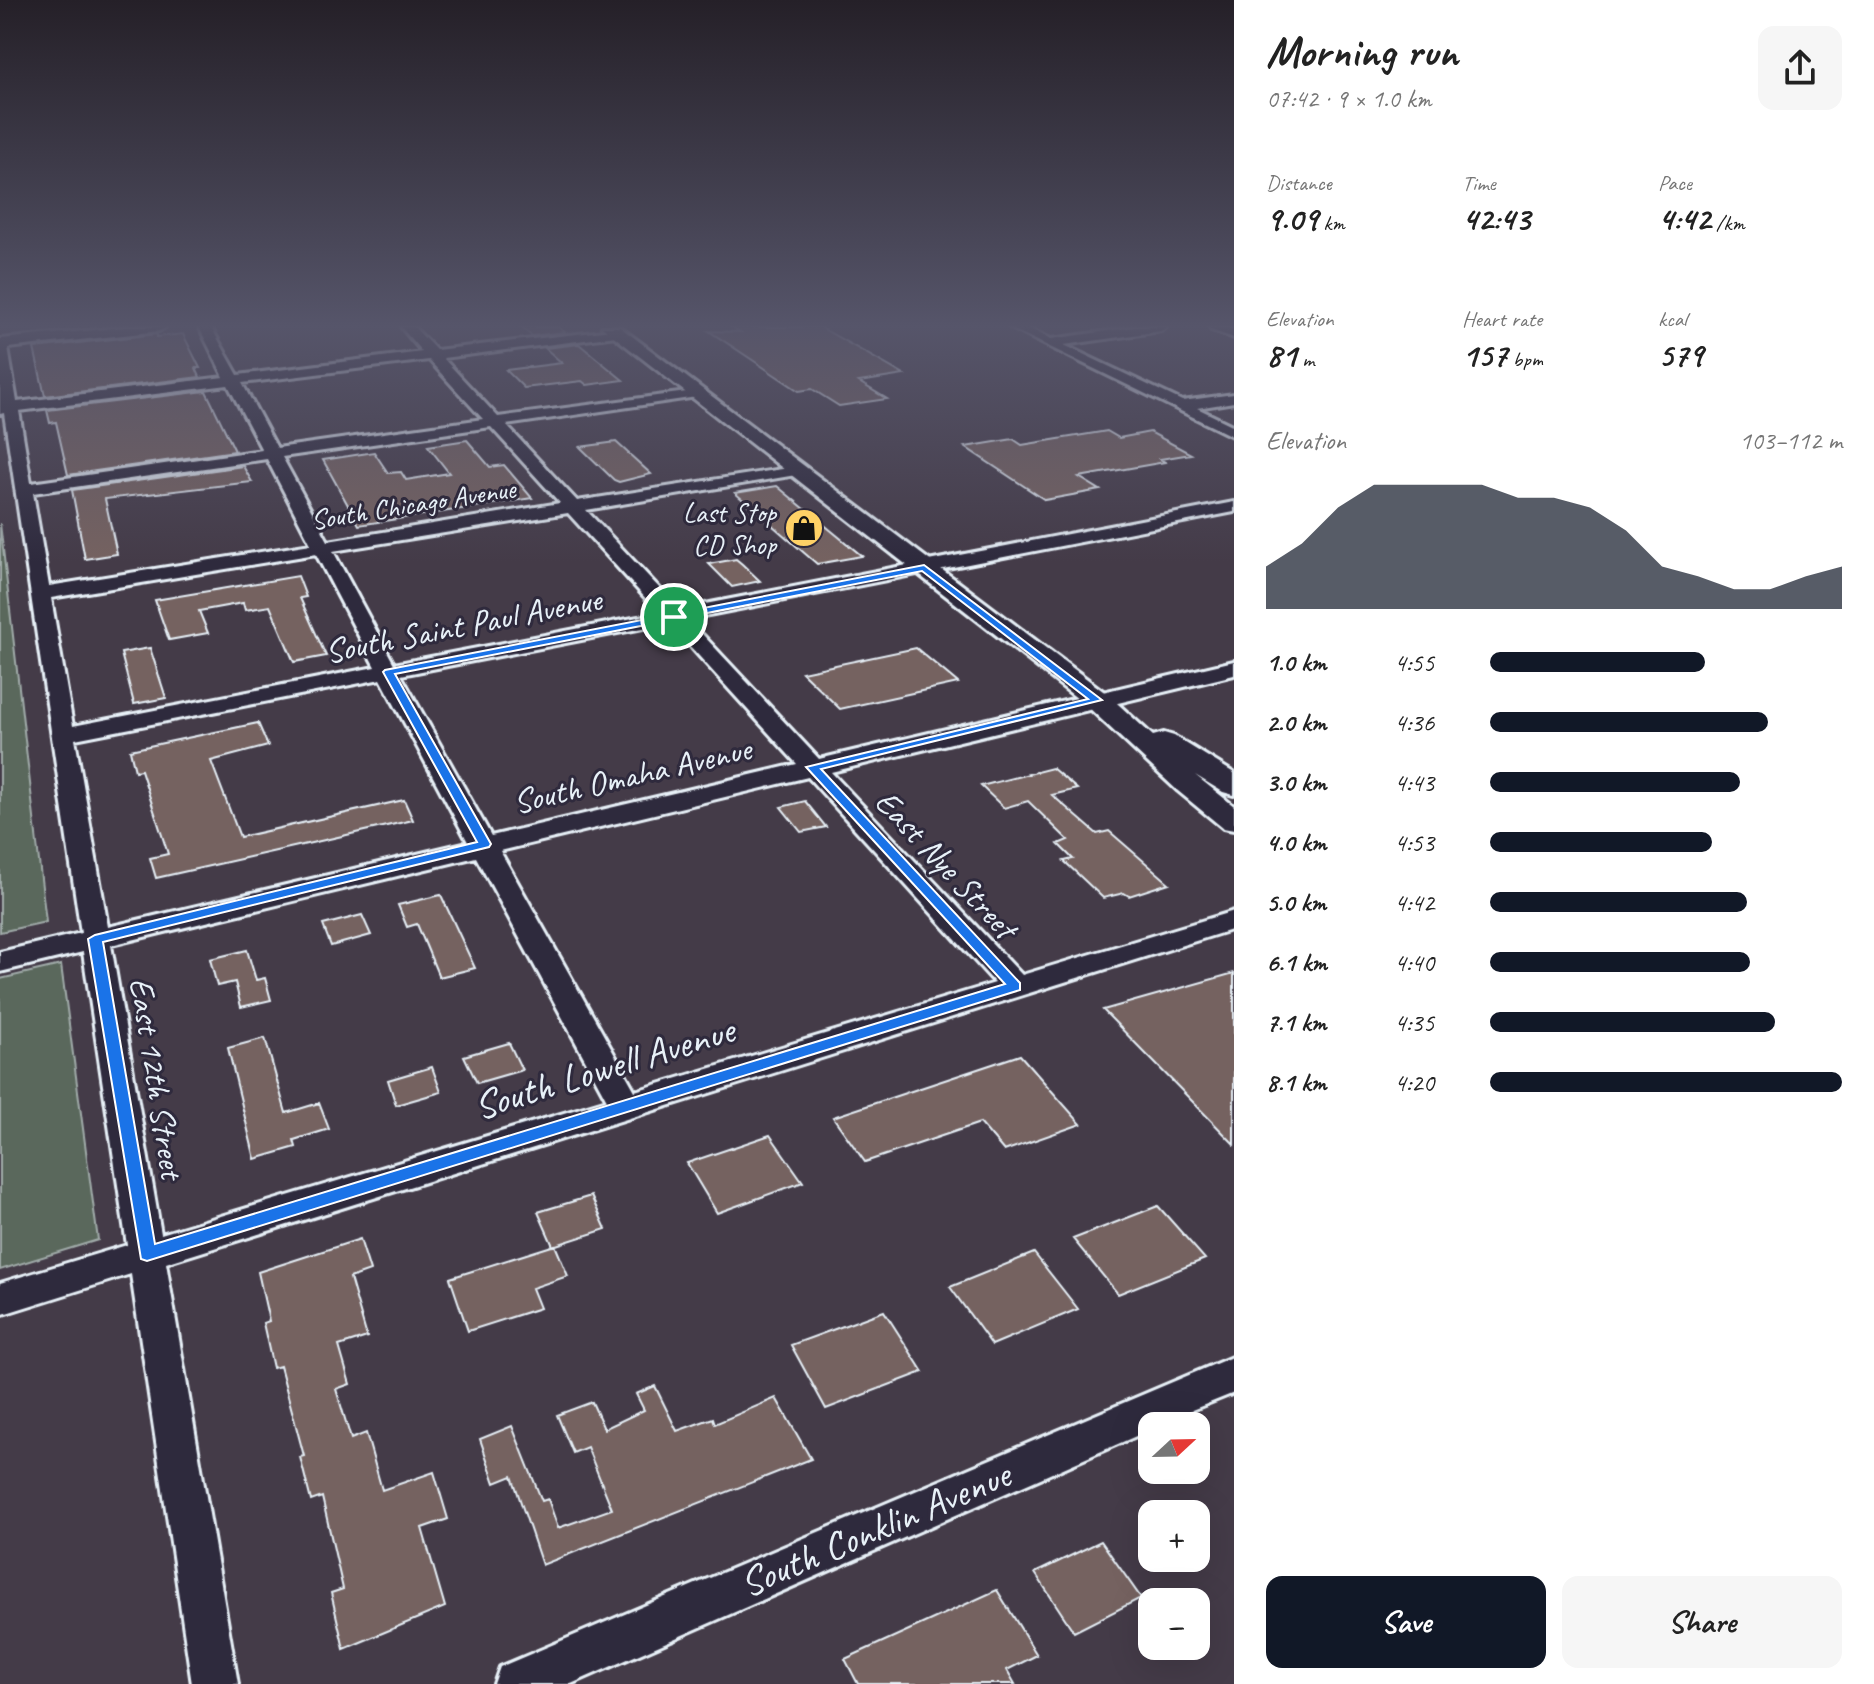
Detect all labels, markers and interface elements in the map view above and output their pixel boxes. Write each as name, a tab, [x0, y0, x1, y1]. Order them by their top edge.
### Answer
text: Morning run	[1266, 24, 1458, 79]
button: share	[1758, 26, 1842, 110]
text: 07:42 · 9 × 1.0 km	[1266, 82, 1432, 115]
text: Distance	[1266, 169, 1332, 197]
text: Time	[1462, 169, 1496, 197]
text: Pace	[1658, 169, 1692, 197]
text: 9.09	[1266, 197, 1318, 240]
text: 42:43	[1462, 197, 1530, 240]
text: 4:42	[1658, 197, 1711, 240]
text: km	[1318, 209, 1345, 237]
text: /km	[1711, 209, 1745, 237]
text: Elevation	[1266, 305, 1334, 333]
text: Heart rate	[1462, 305, 1542, 333]
text: kcal	[1658, 305, 1687, 333]
text: 81	[1266, 333, 1297, 376]
text: 157	[1462, 333, 1507, 376]
text: 579	[1658, 333, 1703, 376]
text: m	[1297, 345, 1314, 373]
text: bpm	[1507, 345, 1543, 373]
text: Elevation	[1266, 424, 1346, 457]
text: 103–112 m	[1739, 424, 1842, 457]
street label: South Chicago Avenue	[308, 470, 520, 537]
place label: Last Stop CD Shop	[683, 495, 777, 562]
shop icon: Last Stop CD Shop	[783, 507, 825, 549]
street label: South Saint Paul Avenue	[321, 577, 607, 673]
pin	[640, 583, 708, 651]
icon: arrive	[652, 595, 696, 639]
text: 1.0 km	[1266, 646, 1326, 679]
text: 4:55	[1394, 646, 1434, 679]
text: 2.0 km	[1266, 706, 1326, 739]
text: 4:36	[1394, 706, 1434, 739]
street label: South Omaha Avenue	[509, 726, 758, 823]
text: 3.0 km	[1266, 766, 1326, 799]
text: 4:43	[1394, 766, 1434, 799]
street label: East Nye Street	[866, 780, 1029, 951]
text: 4.0 km	[1266, 826, 1326, 859]
text: 4:53	[1394, 826, 1434, 859]
text: 5.0 km	[1266, 886, 1326, 919]
text: 4:42	[1394, 886, 1434, 919]
text: 6.1 km	[1266, 946, 1327, 979]
text: 4:40	[1394, 946, 1434, 979]
street label: East 12th Street	[120, 974, 195, 1185]
street label: South Lowell Avenue	[468, 1004, 743, 1131]
text: 7.1 km	[1266, 1006, 1326, 1039]
text: 4:35	[1394, 1006, 1434, 1039]
text: 8.1 km	[1266, 1066, 1326, 1099]
text: 4:20	[1394, 1066, 1434, 1099]
north arrow	[1138, 1412, 1210, 1484]
map controls	[1138, 1412, 1210, 1660]
street label: South Conklin Avenue	[732, 1448, 1020, 1608]
button: +	[1138, 1500, 1210, 1572]
button: Save	[1266, 1576, 1546, 1668]
button: Share	[1562, 1576, 1842, 1668]
button: −	[1138, 1588, 1210, 1660]

